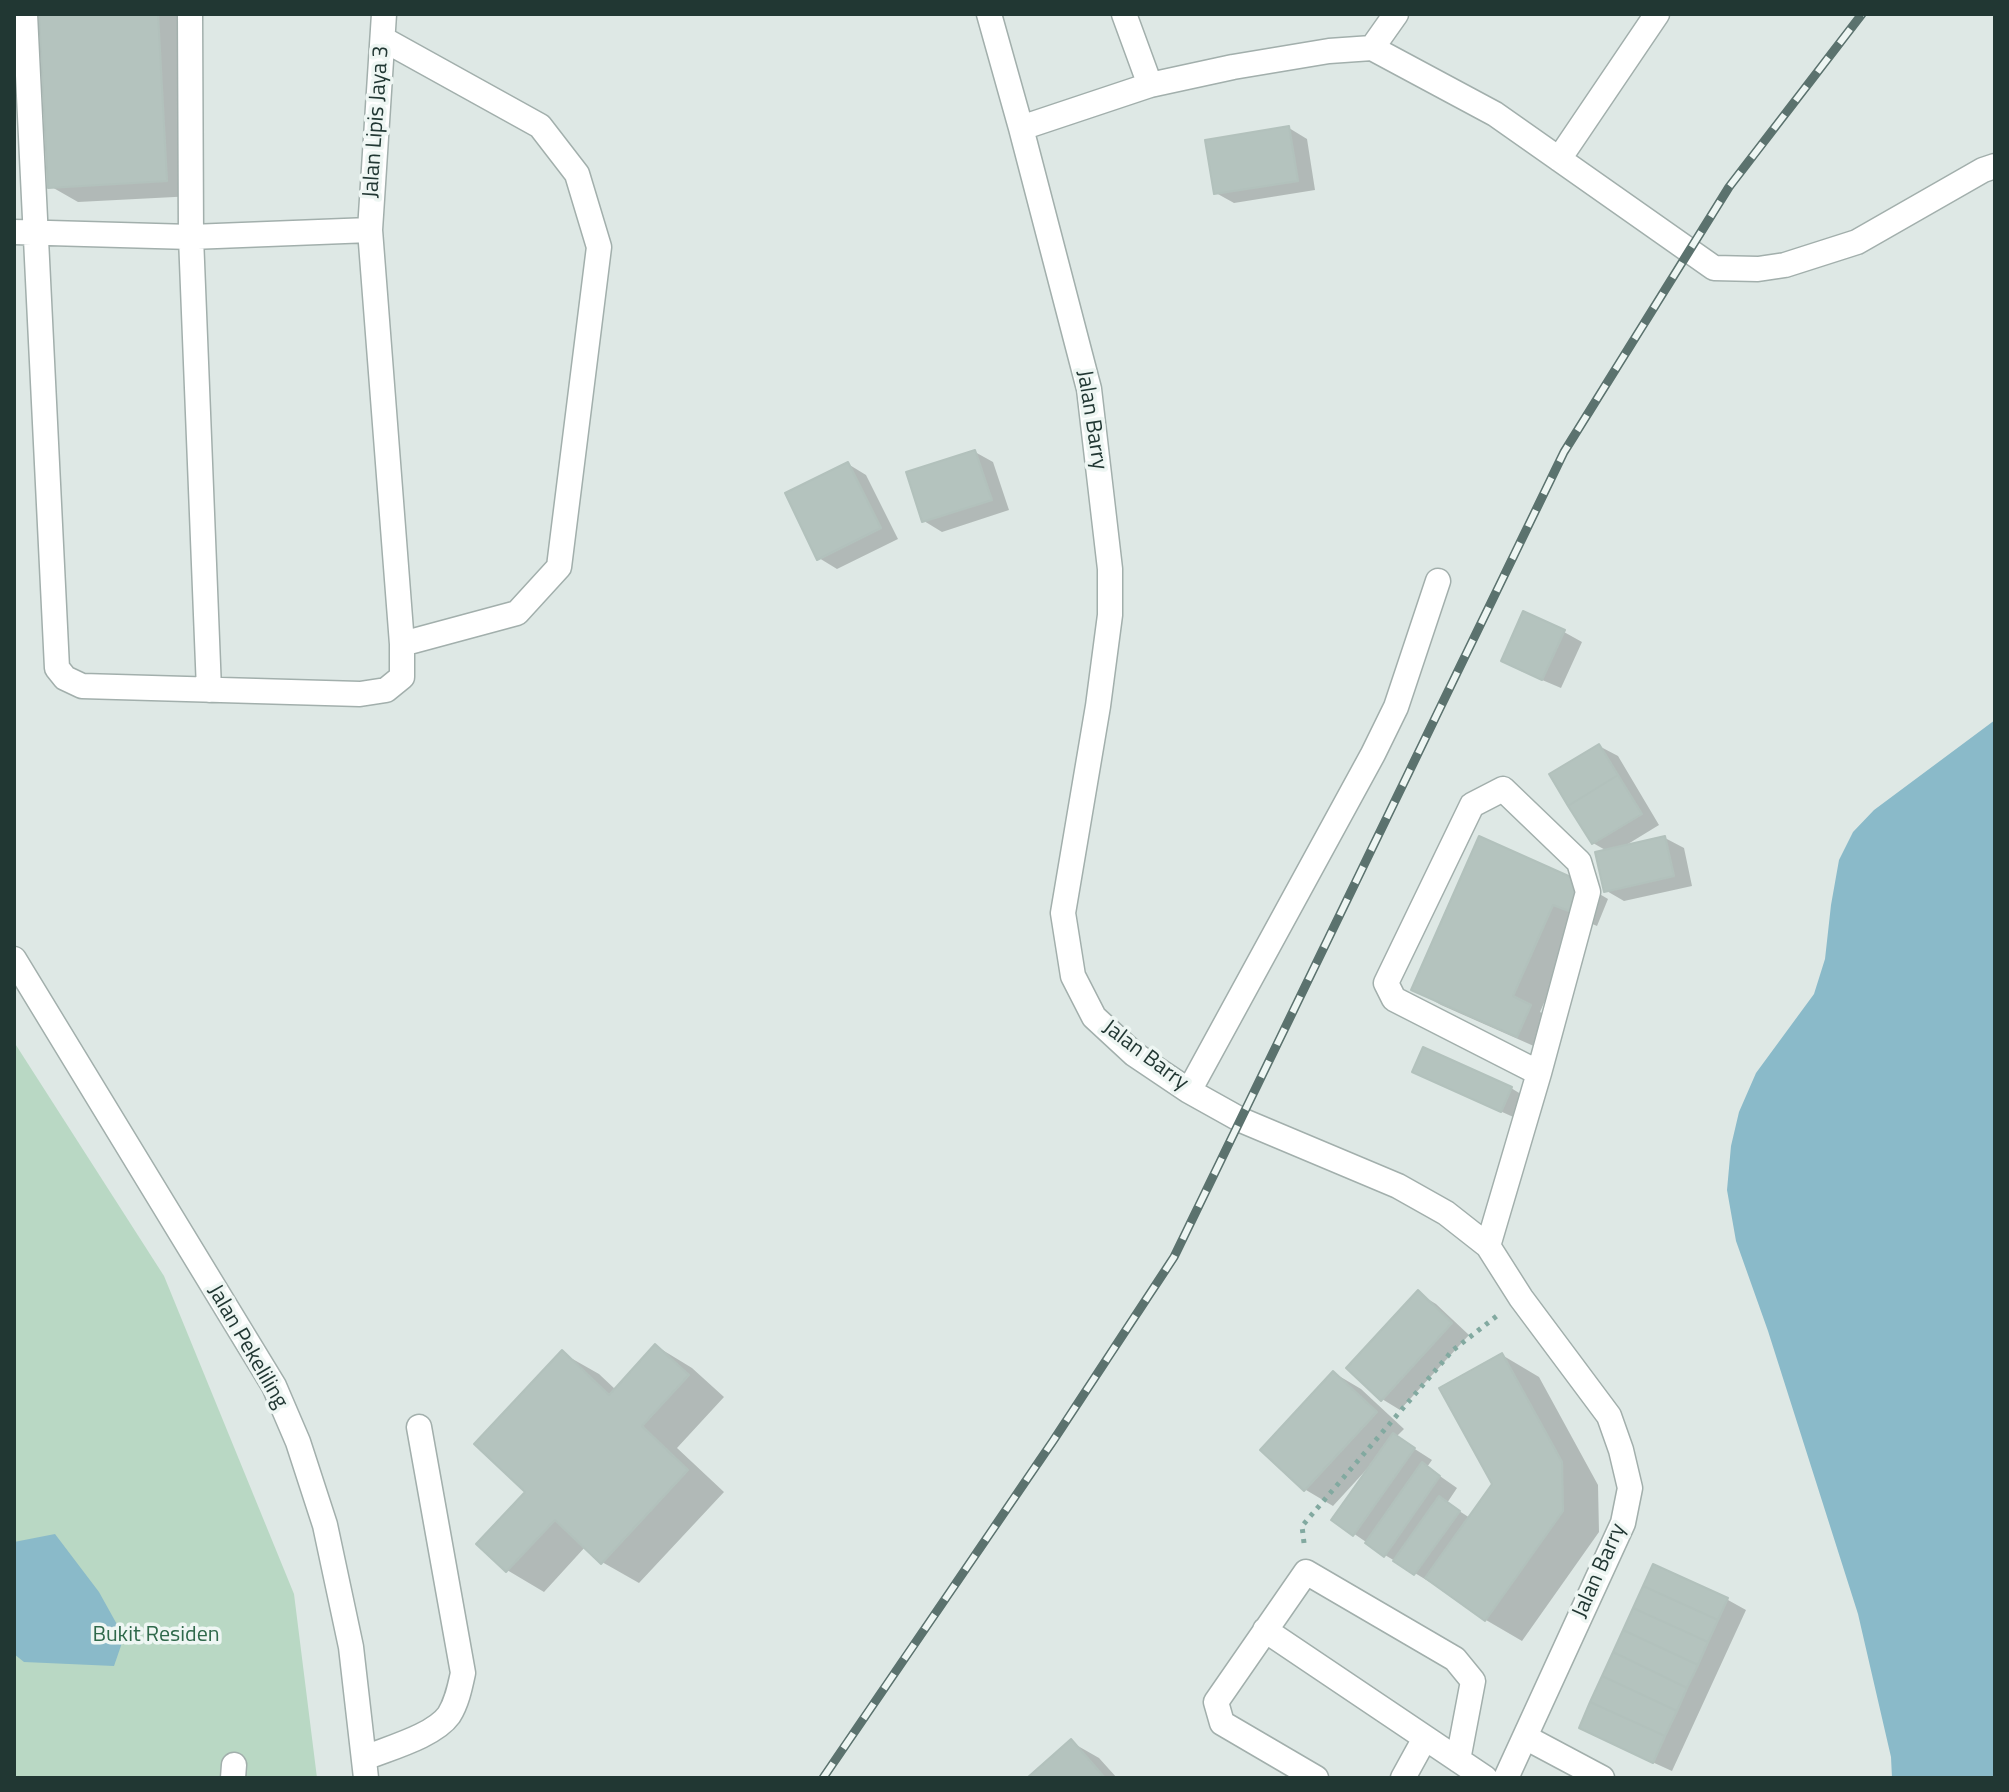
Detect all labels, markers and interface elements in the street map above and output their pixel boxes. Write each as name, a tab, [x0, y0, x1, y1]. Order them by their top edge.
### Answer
street label: Jalan Lipis Jaya 3	[359, 45, 395, 199]
street label: Jalan Barry	[1070, 368, 1112, 472]
street label: Jalan Barry	[1097, 1015, 1193, 1097]
street label: Jalan Pekeliling	[201, 1280, 293, 1414]
street label: Jalan Barry	[1567, 1520, 1633, 1622]
park label: Bukit Residen	[92, 1623, 220, 1649]

